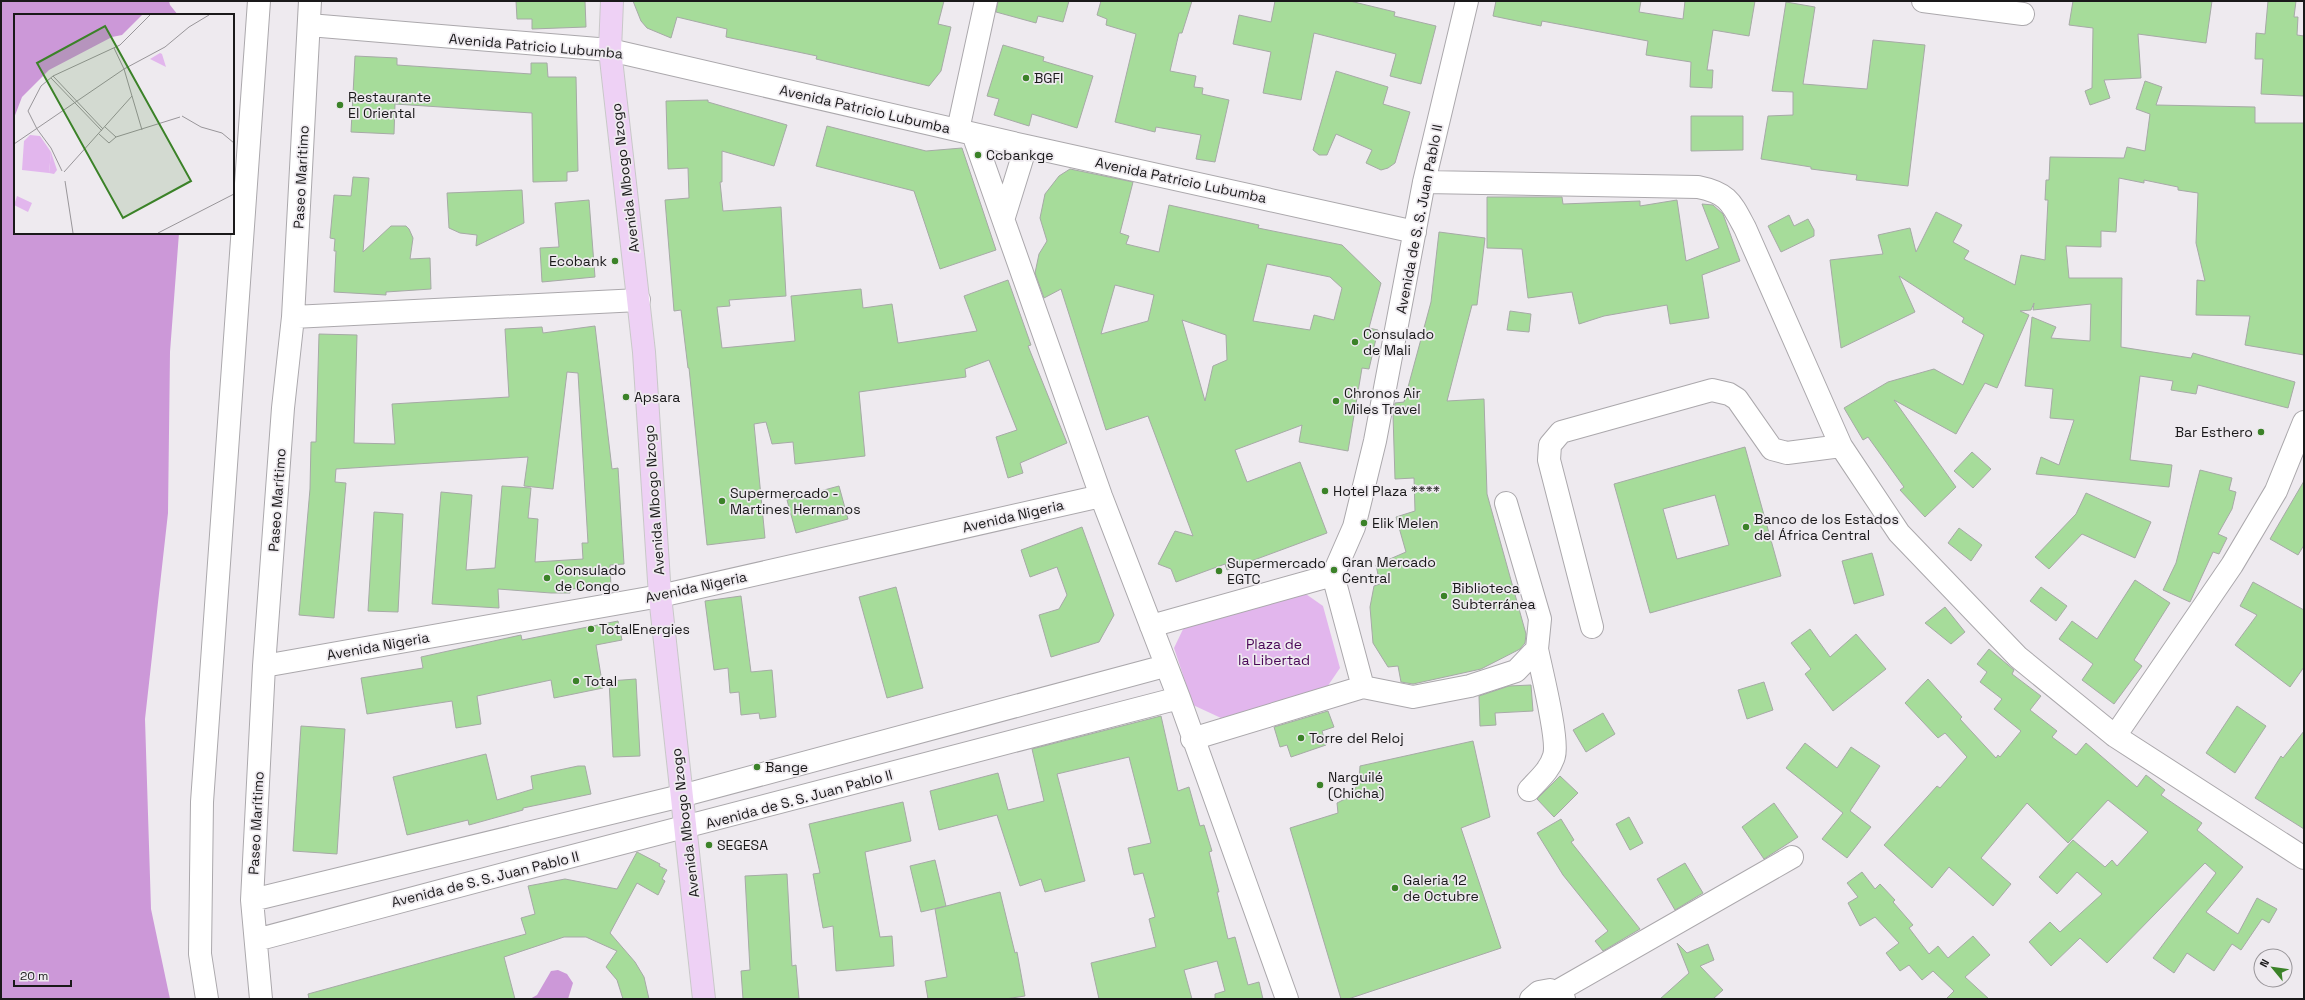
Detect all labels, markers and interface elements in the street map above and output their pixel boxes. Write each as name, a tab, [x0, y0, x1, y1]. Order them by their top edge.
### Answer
inset map	[14, 14, 234, 234]
street label: Avenida Patricio Lubumba	[448, 29, 624, 63]
place label: BGFI	[1034, 69, 1063, 87]
marker: BGFI	[1021, 73, 1031, 83]
street label: Avenida Patricio Lubumba	[778, 81, 952, 137]
place label: Restaurante El Oriental	[348, 88, 431, 122]
marker: Restaurante El Oriental	[335, 100, 345, 110]
street label: Avenida Mbogo Nzogo	[607, 102, 643, 254]
street label: Avenida de S. S. Juan Pablo II	[1392, 123, 1446, 315]
street label: Paseo Marítimo	[289, 125, 313, 229]
place label: Ccbankge	[986, 146, 1053, 164]
marker: Ccbankge	[973, 150, 983, 160]
street label: Avenida Patricio Lubumba	[1094, 153, 1268, 207]
place label: Ecobank	[549, 252, 607, 270]
marker: Ecobank	[610, 256, 620, 266]
place label: Consulado de Mali	[1363, 325, 1434, 359]
marker: Consulado de Mali	[1350, 337, 1360, 347]
place label: Chronos Air Miles Travel	[1344, 384, 1421, 418]
place label: Apsara	[634, 388, 680, 406]
marker: Apsara	[621, 392, 631, 402]
marker: Chronos Air Miles Travel	[1331, 396, 1341, 406]
place label: Bar Esthero	[2175, 423, 2253, 441]
street label: Avenida Mbogo Nzogo	[640, 424, 668, 576]
marker: Bar Esthero	[2256, 427, 2266, 437]
street label: Paseo Marítimo	[264, 448, 290, 552]
place label: Hotel Plaza ****	[1333, 482, 1440, 500]
place label: Supermercado - Martines Hermanos	[730, 484, 861, 518]
marker: Hotel Plaza ****	[1320, 486, 1330, 496]
marker: Supermercado - Martines Hermanos	[717, 496, 727, 506]
street label: Avenida Nigeria	[961, 496, 1065, 536]
place label: Banco de los Estados del África Central	[1754, 510, 1899, 544]
place label: Elik Melen	[1372, 514, 1439, 532]
marker: Elik Melen	[1359, 518, 1369, 528]
marker: Banco de los Estados del África Central	[1741, 522, 1751, 532]
place label: Gran Mercado Central	[1342, 553, 1436, 587]
place label: Supermercado EGTC	[1227, 554, 1326, 588]
place label: Consulado de Congo	[555, 561, 626, 595]
marker: Gran Mercado Central	[1329, 565, 1339, 575]
marker: Supermercado EGTC	[1214, 566, 1224, 576]
street label: Avenida Nigeria	[643, 567, 749, 607]
marker: Consulado de Congo	[542, 573, 552, 583]
place label: Biblioteca Subterránea	[1452, 579, 1536, 613]
marker: Biblioteca Subterránea	[1439, 591, 1449, 601]
place label: TotalEnergies	[599, 620, 690, 638]
marker: TotalEnergies	[586, 624, 596, 634]
street label: Avenida Nigeria	[325, 628, 431, 664]
park label: Plaza de la Libertad	[1238, 635, 1310, 669]
place label: Total	[584, 672, 617, 690]
marker: Total	[571, 676, 581, 686]
place label: Torre del Reloj	[1309, 729, 1404, 747]
marker: Torre del Reloj	[1296, 733, 1306, 743]
street label: Avenida Mbogo Nzogo	[667, 747, 703, 899]
place label: Bange	[765, 758, 808, 776]
marker: Bange	[752, 762, 762, 772]
street label: Avenida de S. S. Juan Pablo II	[704, 765, 894, 833]
place label: Narguilé (Chicha)	[1328, 768, 1384, 802]
street label: Paseo Marítimo	[244, 771, 268, 875]
marker: Narguilé (Chicha)	[1315, 780, 1325, 790]
place label: SEGESA	[717, 836, 768, 854]
marker: SEGESA	[704, 840, 714, 850]
street label: Avenida de S. S. Juan Pablo II	[389, 847, 581, 911]
place label: Galeria 12 de Octubre	[1403, 871, 1479, 905]
marker: Galeria 12 de Octubre	[1390, 883, 1400, 893]
north arrow	[2253, 948, 2293, 988]
text: N	[2256, 957, 2272, 970]
scale bar	[14, 962, 71, 988]
text: 20 m	[20, 968, 48, 984]

